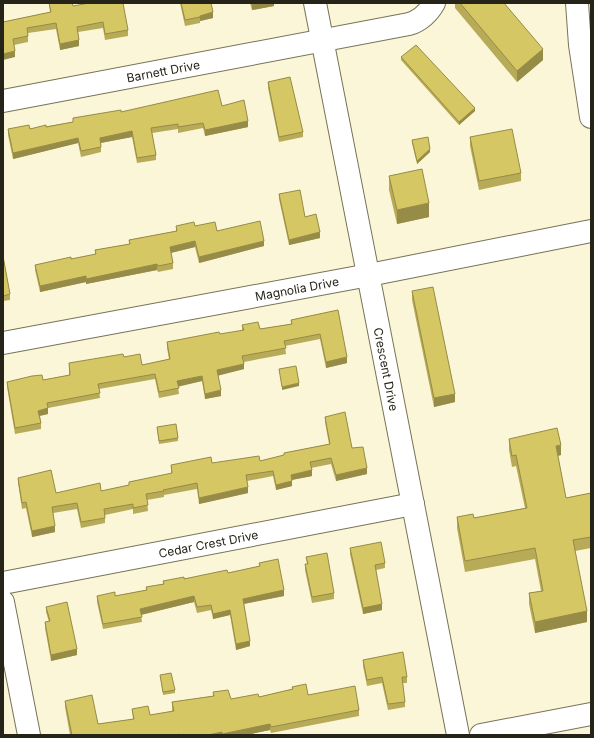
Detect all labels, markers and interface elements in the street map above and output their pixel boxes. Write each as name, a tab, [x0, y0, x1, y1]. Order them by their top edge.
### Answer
street label: Barnett Drive	[125, 56, 201, 85]
street label: Magnolia Drive	[254, 273, 340, 304]
street label: Crescent Drive	[371, 326, 402, 412]
street label: Cedar Crest Drive	[157, 527, 259, 560]

